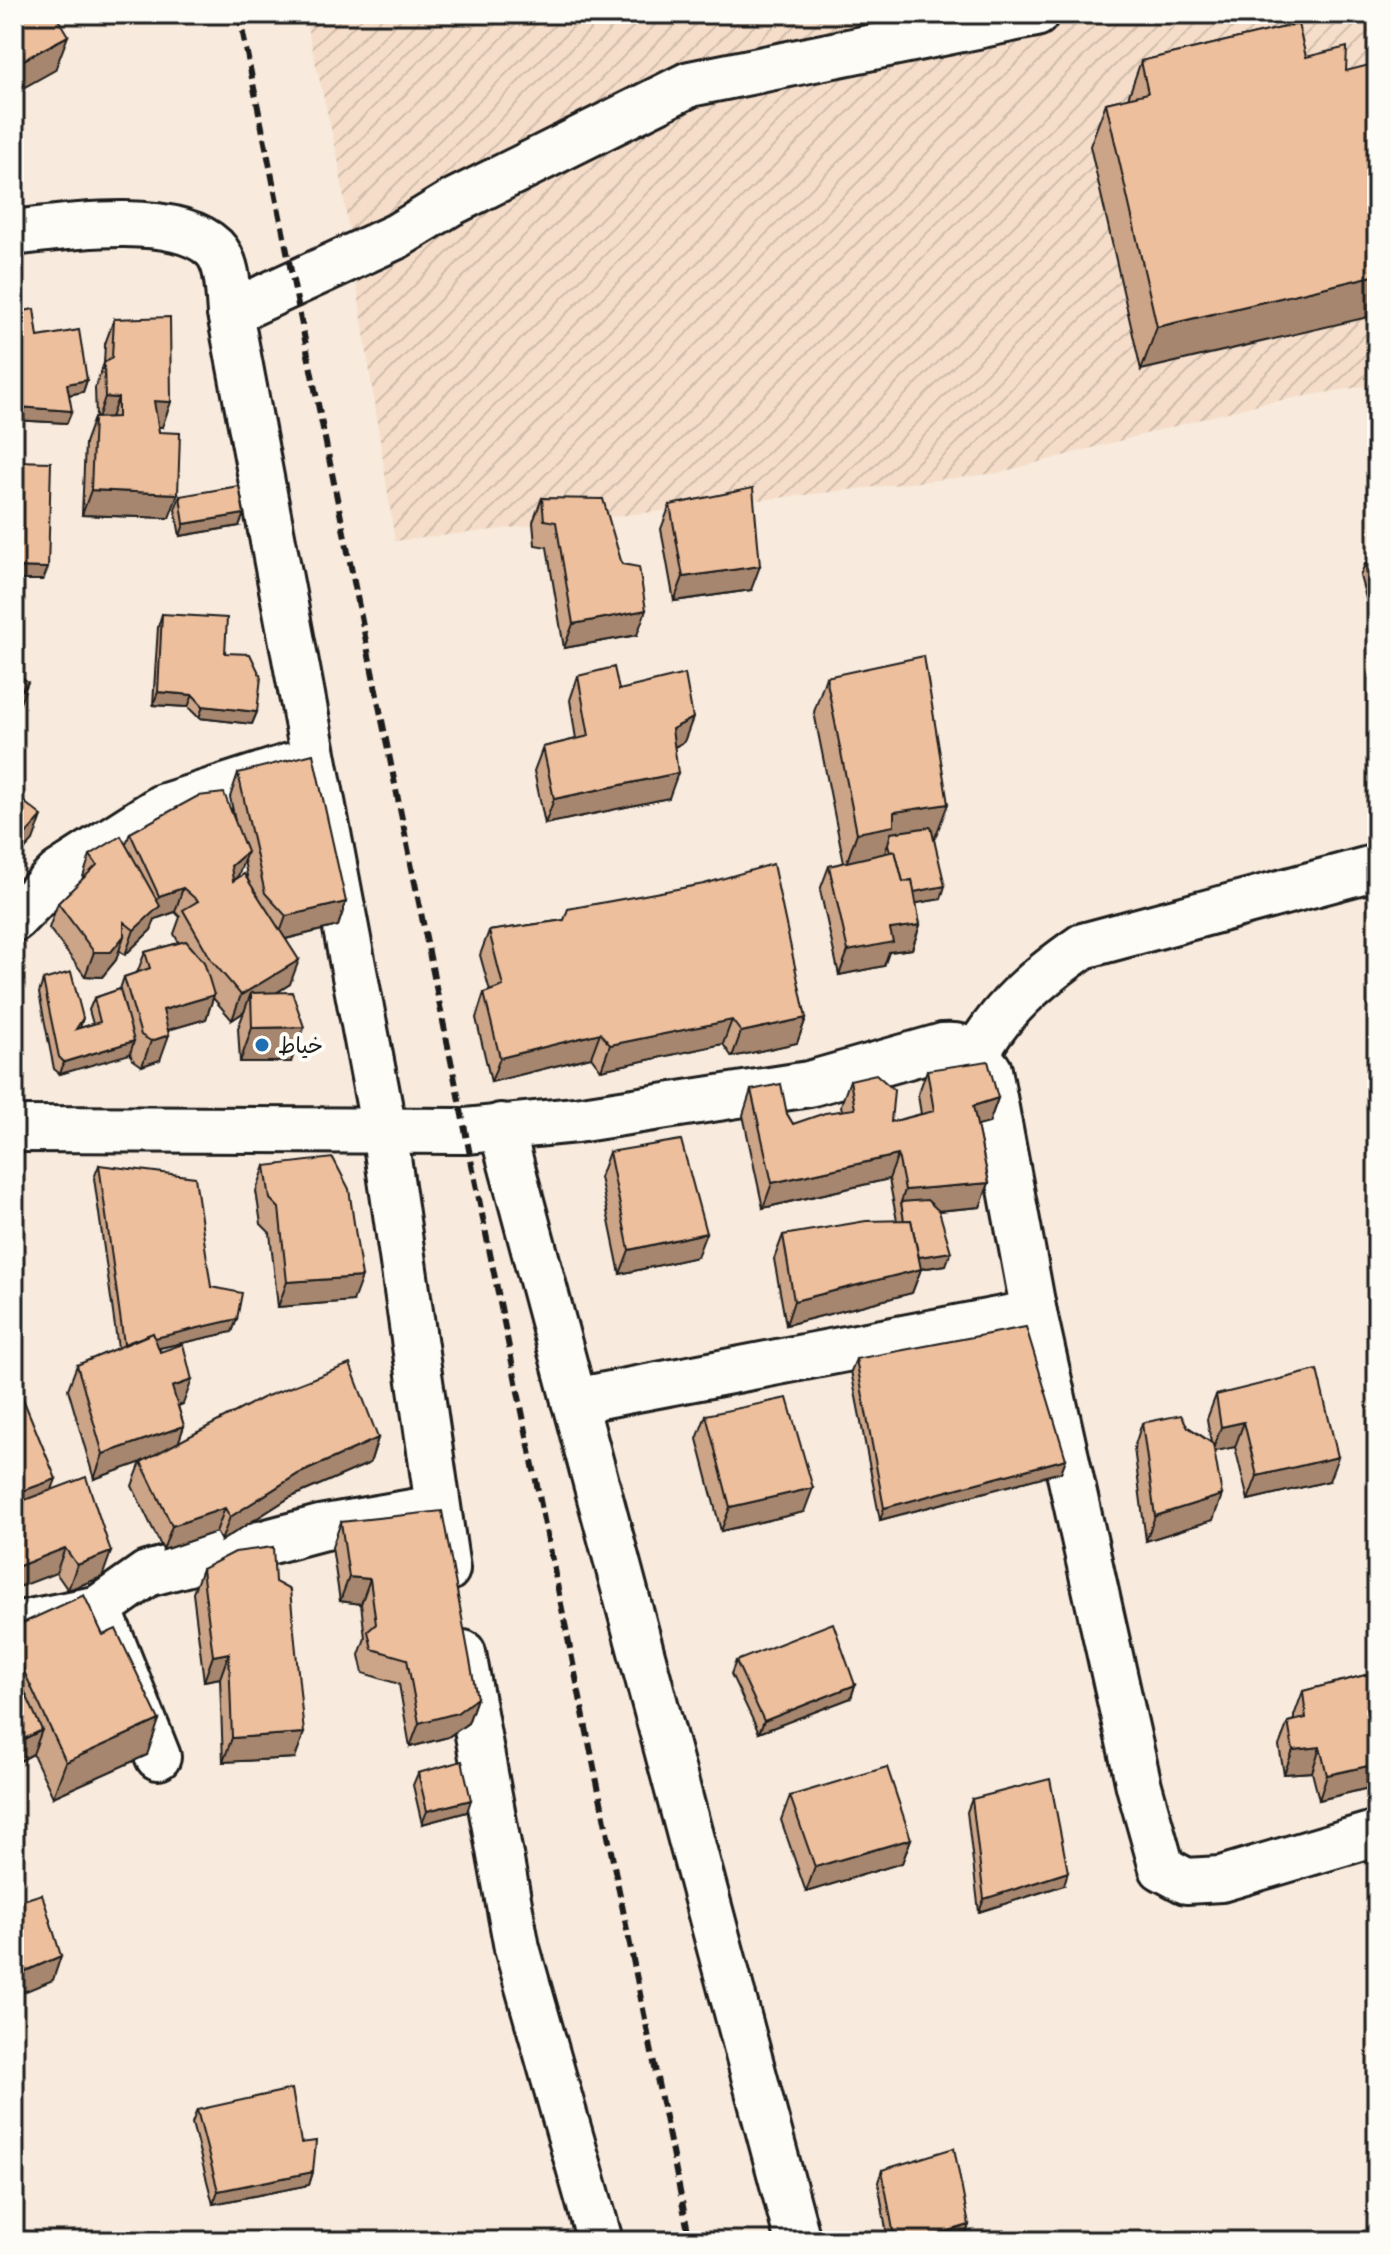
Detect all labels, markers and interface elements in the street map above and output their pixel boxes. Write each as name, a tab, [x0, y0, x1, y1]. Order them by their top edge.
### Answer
place label: خياط	[278, 1031, 323, 1060]
marker: خياط	[253, 1036, 271, 1054]

